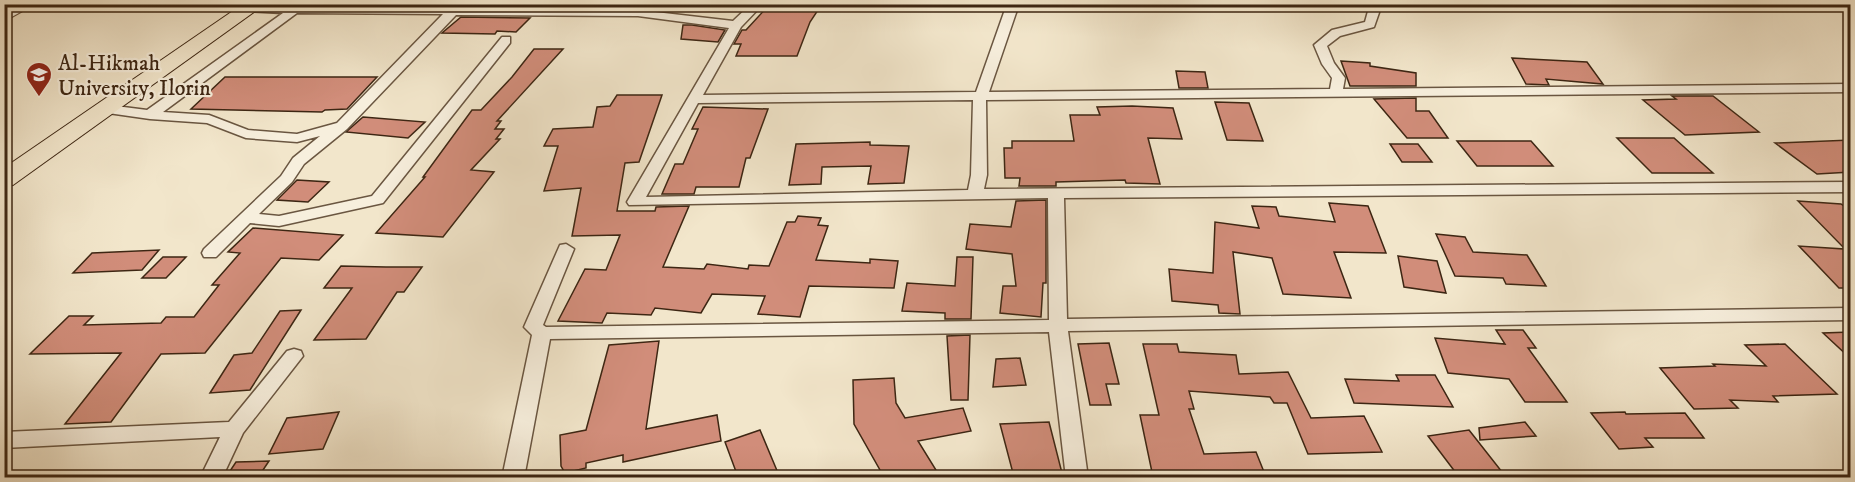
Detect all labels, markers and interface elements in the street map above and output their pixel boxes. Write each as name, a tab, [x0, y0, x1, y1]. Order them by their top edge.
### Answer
place label: Al-Hikmah University, Ilorin	[58, 50, 211, 102]
school or university icon: Al-Hikmah University, Ilorin	[24, 60, 54, 98]

